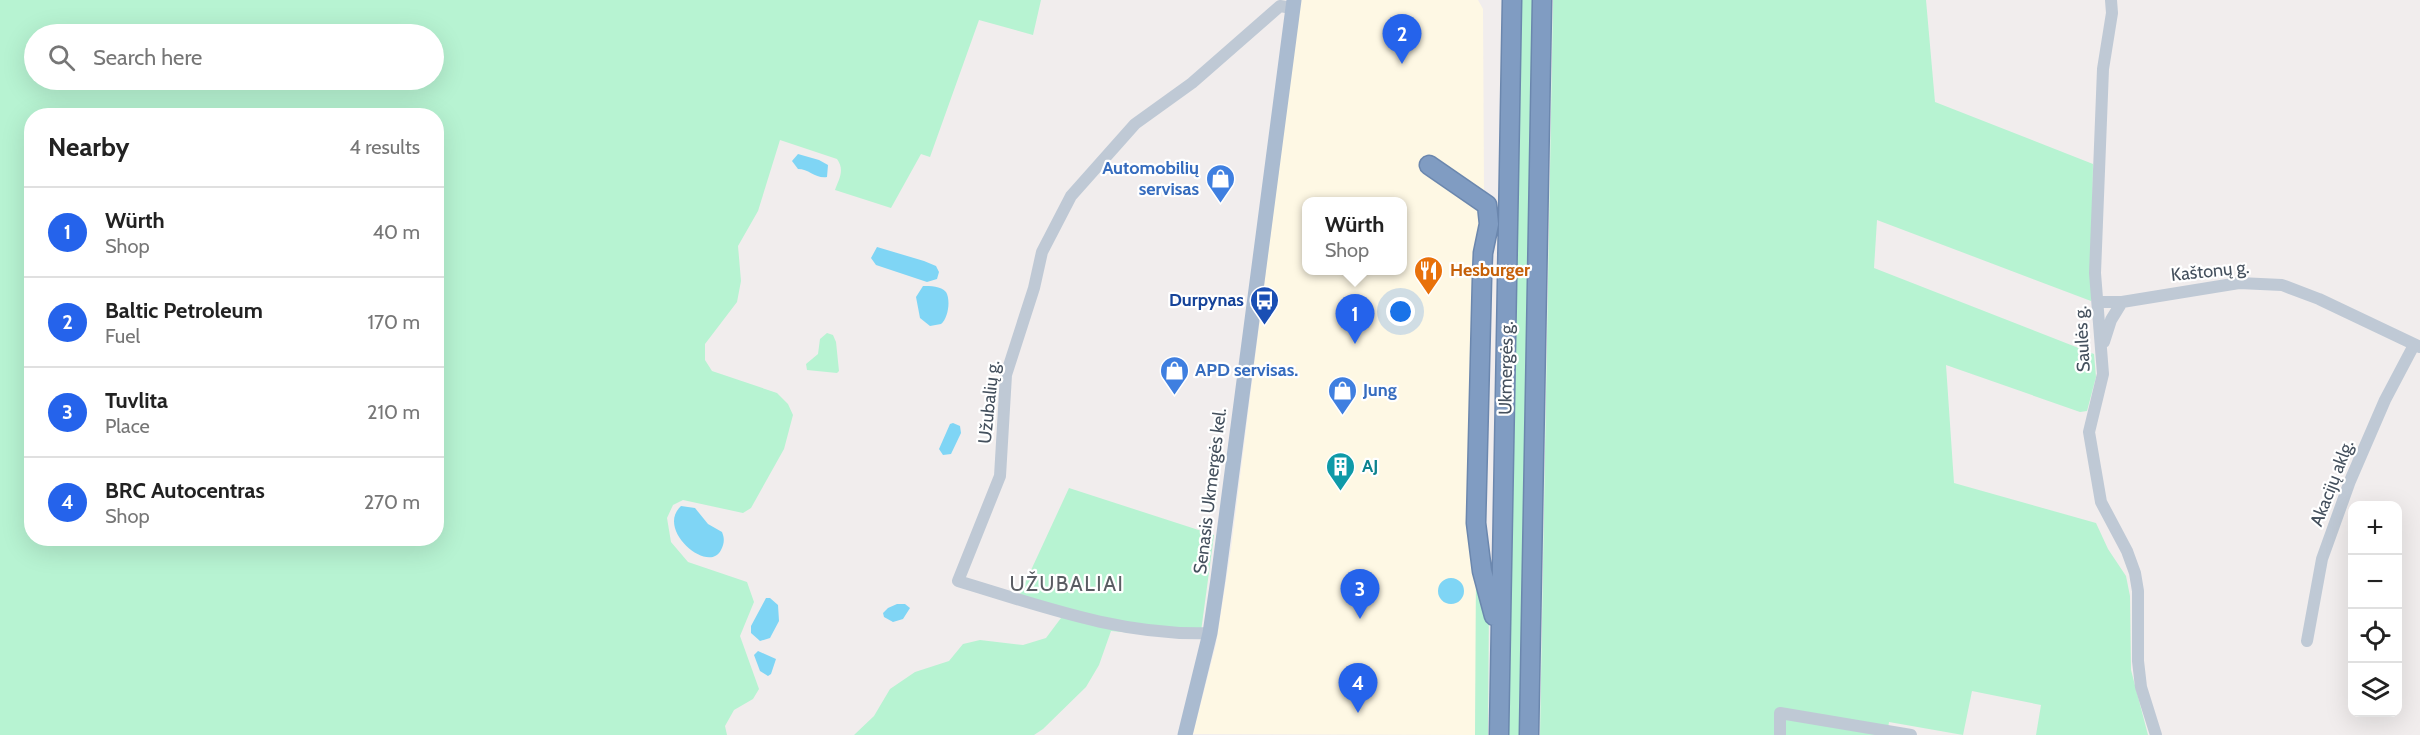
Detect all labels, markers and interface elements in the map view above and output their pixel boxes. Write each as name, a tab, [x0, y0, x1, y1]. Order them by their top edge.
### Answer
pin: 2	[1382, 14, 1422, 64]
search box	[24, 24, 444, 90]
icon: search	[45, 41, 78, 74]
text: Search here	[93, 44, 202, 71]
text: Nearby	[48, 131, 129, 163]
text: 4 results	[349, 135, 420, 159]
place label: Automobilių servisas	[1102, 157, 1199, 200]
shop icon: Automobilių servisas	[1204, 162, 1236, 204]
popup	[1302, 197, 1407, 275]
text: Würth	[105, 207, 165, 234]
text: Würth	[1325, 211, 1384, 238]
text: 1	[64, 220, 71, 244]
text: 40 m	[372, 220, 420, 244]
text: Shop	[105, 234, 150, 258]
text: Shop	[1325, 238, 1369, 262]
restaurant icon: Hesburger	[1413, 254, 1445, 296]
street label: Kaštonų g.	[2170, 256, 2250, 286]
place label: Hesburger	[1450, 259, 1530, 281]
bus stop icon: Durpynas	[1249, 284, 1281, 326]
place label: Durpynas	[1169, 289, 1244, 311]
pin: 1	[1336, 294, 1374, 344]
text: Baltic Petroleum	[105, 297, 263, 324]
your location	[1386, 297, 1415, 326]
street label: Saulės g.	[2069, 305, 2095, 373]
text: 2	[62, 310, 73, 334]
text: 170 m	[368, 310, 420, 334]
street label: Ukmergės g.	[1494, 321, 1518, 415]
text: Fuel	[105, 324, 140, 348]
shop icon: APD servisas.	[1158, 354, 1190, 396]
street label: Užubalių g.	[974, 359, 1004, 445]
place label: APD servisas.	[1195, 359, 1298, 381]
shop icon: Jung	[1326, 374, 1358, 416]
place label: Jung	[1362, 379, 1397, 401]
text: Tuvlita	[105, 387, 168, 414]
text: 3	[62, 400, 73, 424]
text: 210 m	[367, 400, 420, 424]
street label: Senasis Ukmergės kel.	[1189, 407, 1231, 575]
text: Place	[105, 414, 150, 438]
street label: Akacijų aklg.	[2305, 437, 2359, 529]
building icon: AJ	[1325, 450, 1357, 492]
place label: AJ	[1362, 455, 1378, 477]
text: BRC Autocentras	[105, 477, 265, 504]
text: 4	[61, 490, 74, 514]
text: 270 m	[364, 490, 420, 514]
map controls	[2348, 501, 2402, 717]
button: +	[2348, 501, 2402, 555]
text: Shop	[105, 504, 150, 528]
button: −	[2348, 555, 2402, 609]
district label: UŽUBALIAI	[1010, 570, 1124, 596]
pin: 3	[1340, 570, 1380, 619]
button: locate	[2348, 609, 2402, 663]
button: layers	[2348, 663, 2402, 717]
pin: 4	[1338, 664, 1378, 713]

